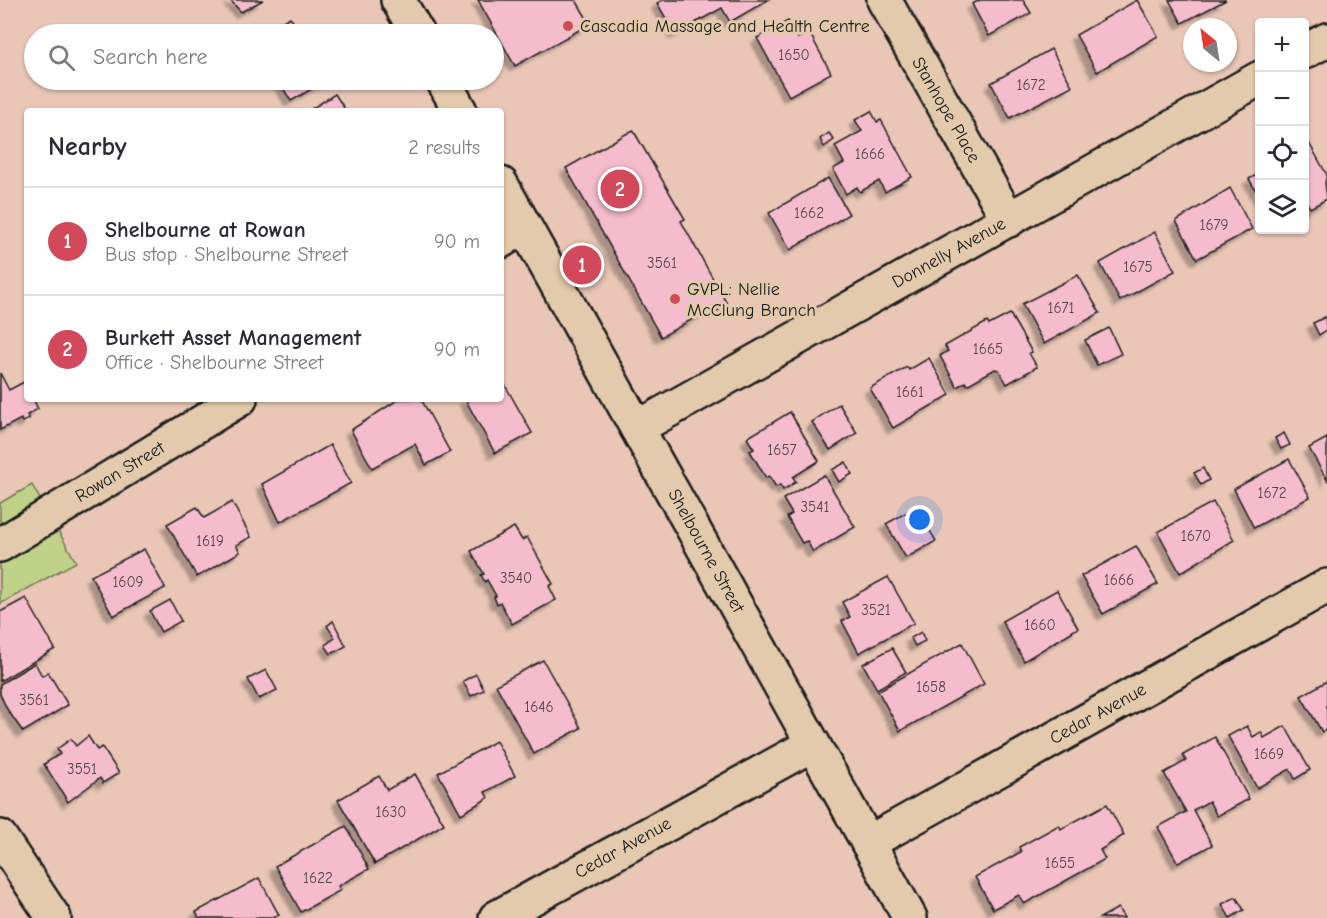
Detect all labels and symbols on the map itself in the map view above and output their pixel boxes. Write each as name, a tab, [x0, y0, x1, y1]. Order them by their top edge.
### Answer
place label: Cascadia Massage and Health Centre	[580, 16, 870, 37]
north arrow	[1183, 18, 1237, 72]
marker: Cascadia Massage and Health Centre	[561, 19, 575, 33]
house number: 1650	[778, 46, 810, 64]
street label: Stanhope Place	[907, 53, 985, 167]
house number: 1672	[1016, 76, 1046, 94]
house number: 1666	[855, 145, 885, 163]
pin: 2	[600, 166, 640, 212]
house number: 1662	[794, 204, 824, 222]
street label: Donnelly Avenue	[889, 213, 1009, 293]
house number: 1679	[1199, 216, 1229, 234]
pin: 1	[562, 242, 602, 288]
house number: 3561	[647, 254, 677, 272]
house number: 1675	[1123, 258, 1153, 276]
place label: GVPL: Nellie McClung Branch	[687, 279, 816, 321]
marker: GVPL: Nellie McClung Branch	[668, 292, 682, 306]
house number: 1671	[1047, 299, 1075, 317]
house number: 1665	[973, 340, 1003, 358]
house number: 1661	[896, 383, 924, 401]
street label: Rowan Street	[71, 437, 169, 507]
house number: 1657	[767, 441, 797, 459]
house number: 1672	[1257, 484, 1287, 502]
street label: Shelbourne Street	[663, 486, 749, 617]
house number: 3541	[801, 498, 830, 516]
your location	[905, 505, 934, 534]
house number: 1670	[1181, 527, 1211, 545]
house number: 1619	[196, 532, 224, 550]
house number: 3540	[500, 569, 532, 587]
house number: 1666	[1104, 571, 1134, 589]
house number: 1609	[112, 573, 144, 591]
house number: 3521	[861, 601, 891, 619]
house number: 1660	[1024, 616, 1056, 634]
house number: 1658	[916, 678, 946, 696]
street label: Cedar Avenue	[1046, 679, 1150, 749]
house number: 3561	[19, 691, 49, 709]
house number: 1646	[524, 698, 554, 716]
house number: 1669	[1254, 745, 1284, 763]
house number: 3551	[67, 760, 97, 778]
house number: 1630	[376, 803, 406, 821]
street label: Cedar Avenue	[571, 813, 675, 883]
house number: 1655	[1045, 854, 1075, 872]
house number: 1622	[303, 869, 333, 887]

